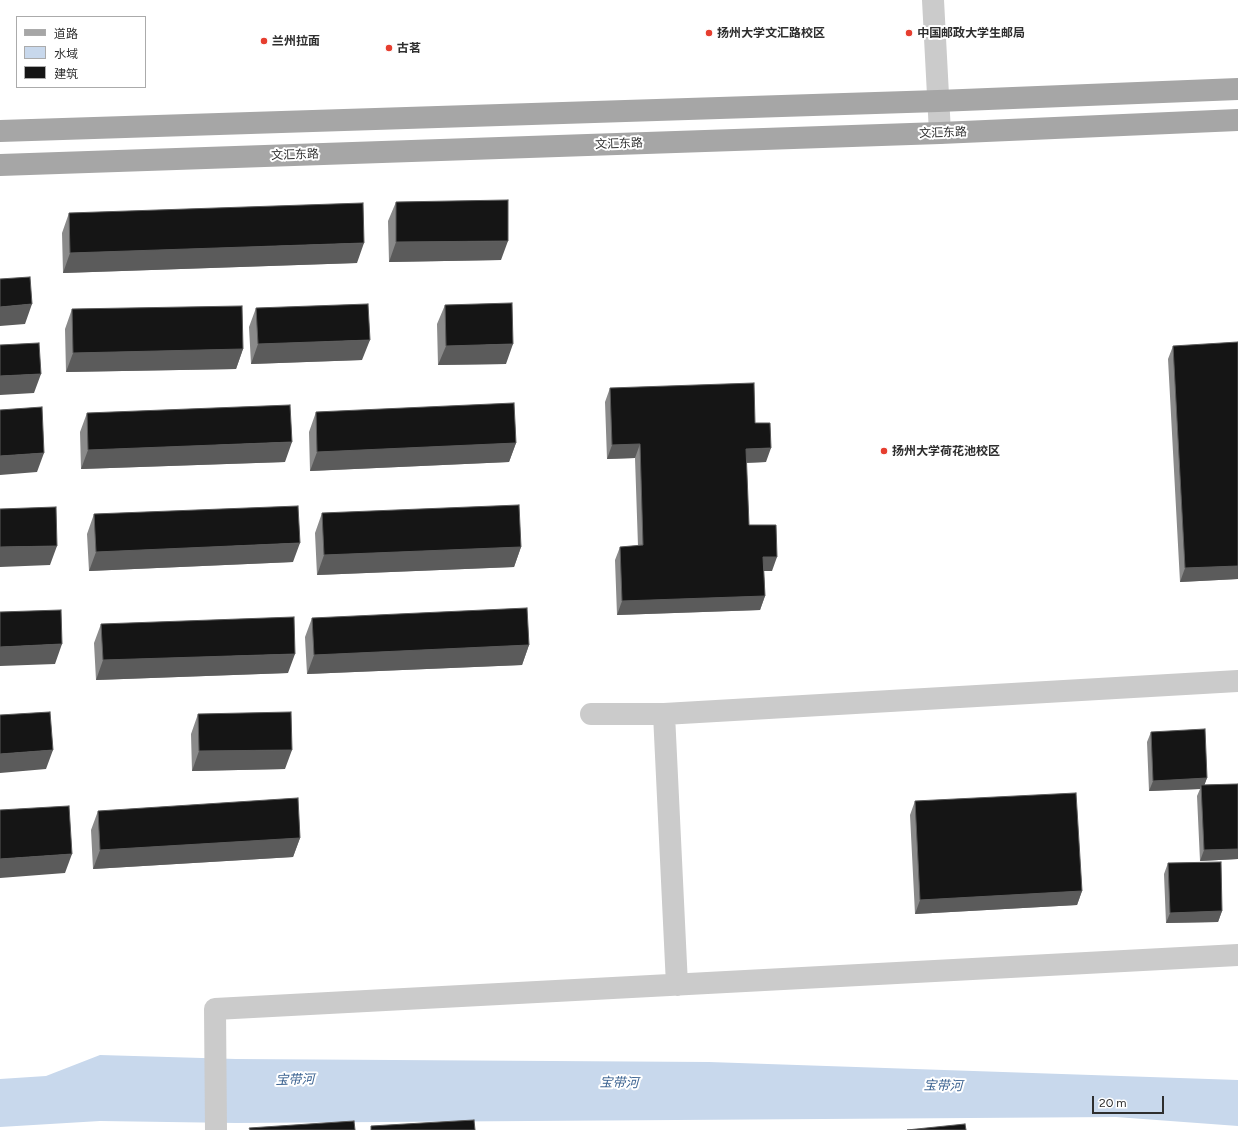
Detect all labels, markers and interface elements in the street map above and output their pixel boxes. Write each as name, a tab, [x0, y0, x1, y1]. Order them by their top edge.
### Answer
legend	[16, 16, 146, 88]
place label: 扬州大学文汇路校区	[717, 26, 825, 40]
place label: 中国邮政大学生邮局	[917, 26, 1025, 40]
text: 道路	[54, 27, 78, 41]
marker: 扬州大学文汇路校区	[704, 28, 714, 38]
marker: 中国邮政大学生邮局	[904, 28, 914, 38]
place label: 兰州拉面	[272, 34, 320, 48]
marker: 兰州拉面	[259, 36, 269, 46]
place label: 古茗	[397, 41, 421, 55]
marker: 古茗	[384, 43, 394, 53]
text: 水域	[54, 47, 78, 61]
text: 建筑	[54, 67, 78, 81]
street label: 文汇东路	[919, 125, 967, 141]
street label: 文汇东路	[595, 136, 643, 152]
street label: 文汇东路	[271, 147, 319, 163]
place label: 扬州大学荷花池校区	[892, 444, 1000, 458]
marker: 扬州大学荷花池校区	[879, 446, 889, 456]
water label: 宝带河	[275, 1072, 315, 1088]
water label: 宝带河	[599, 1075, 639, 1091]
water label: 宝带河	[923, 1078, 963, 1094]
scale bar	[1094, 1088, 1166, 1114]
text: 20 m	[1099, 1096, 1127, 1110]

